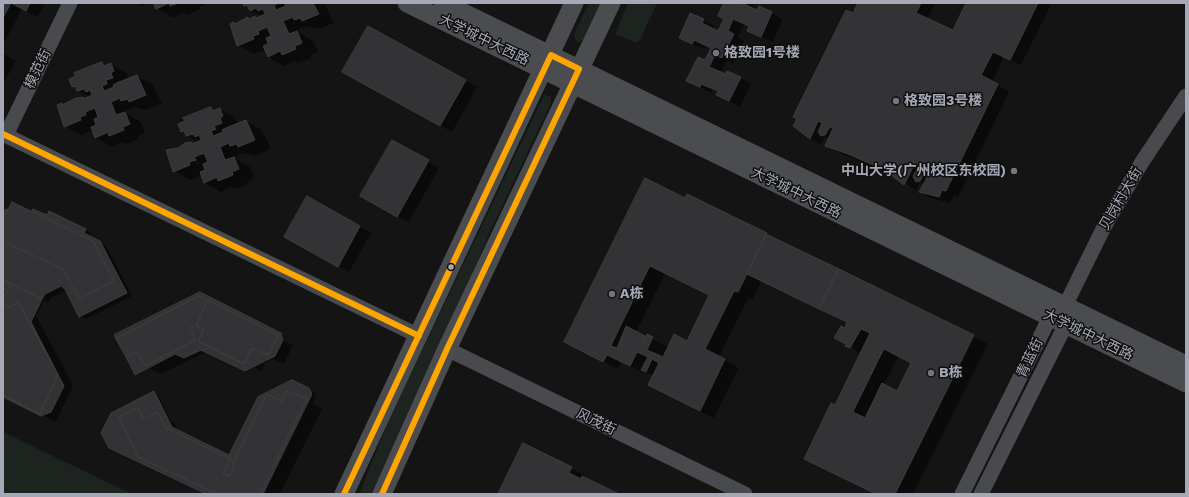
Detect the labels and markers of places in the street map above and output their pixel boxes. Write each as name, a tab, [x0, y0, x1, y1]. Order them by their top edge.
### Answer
place label: 格致园1号楼	[724, 45, 800, 61]
marker: 格致园1号楼	[711, 48, 721, 58]
place label: 格致园3号楼	[904, 93, 982, 109]
marker: 格致园3号楼	[891, 96, 901, 106]
place label: 中山大学(广州校区东校园)	[841, 163, 1006, 179]
marker: 中山大学(广州校区东校园)	[1009, 166, 1019, 176]
unlabelled marker	[446, 262, 456, 272]
place label: A栋	[620, 286, 643, 302]
marker: A栋	[607, 289, 617, 299]
place label: B栋	[939, 365, 963, 381]
marker: B栋	[926, 368, 936, 378]

